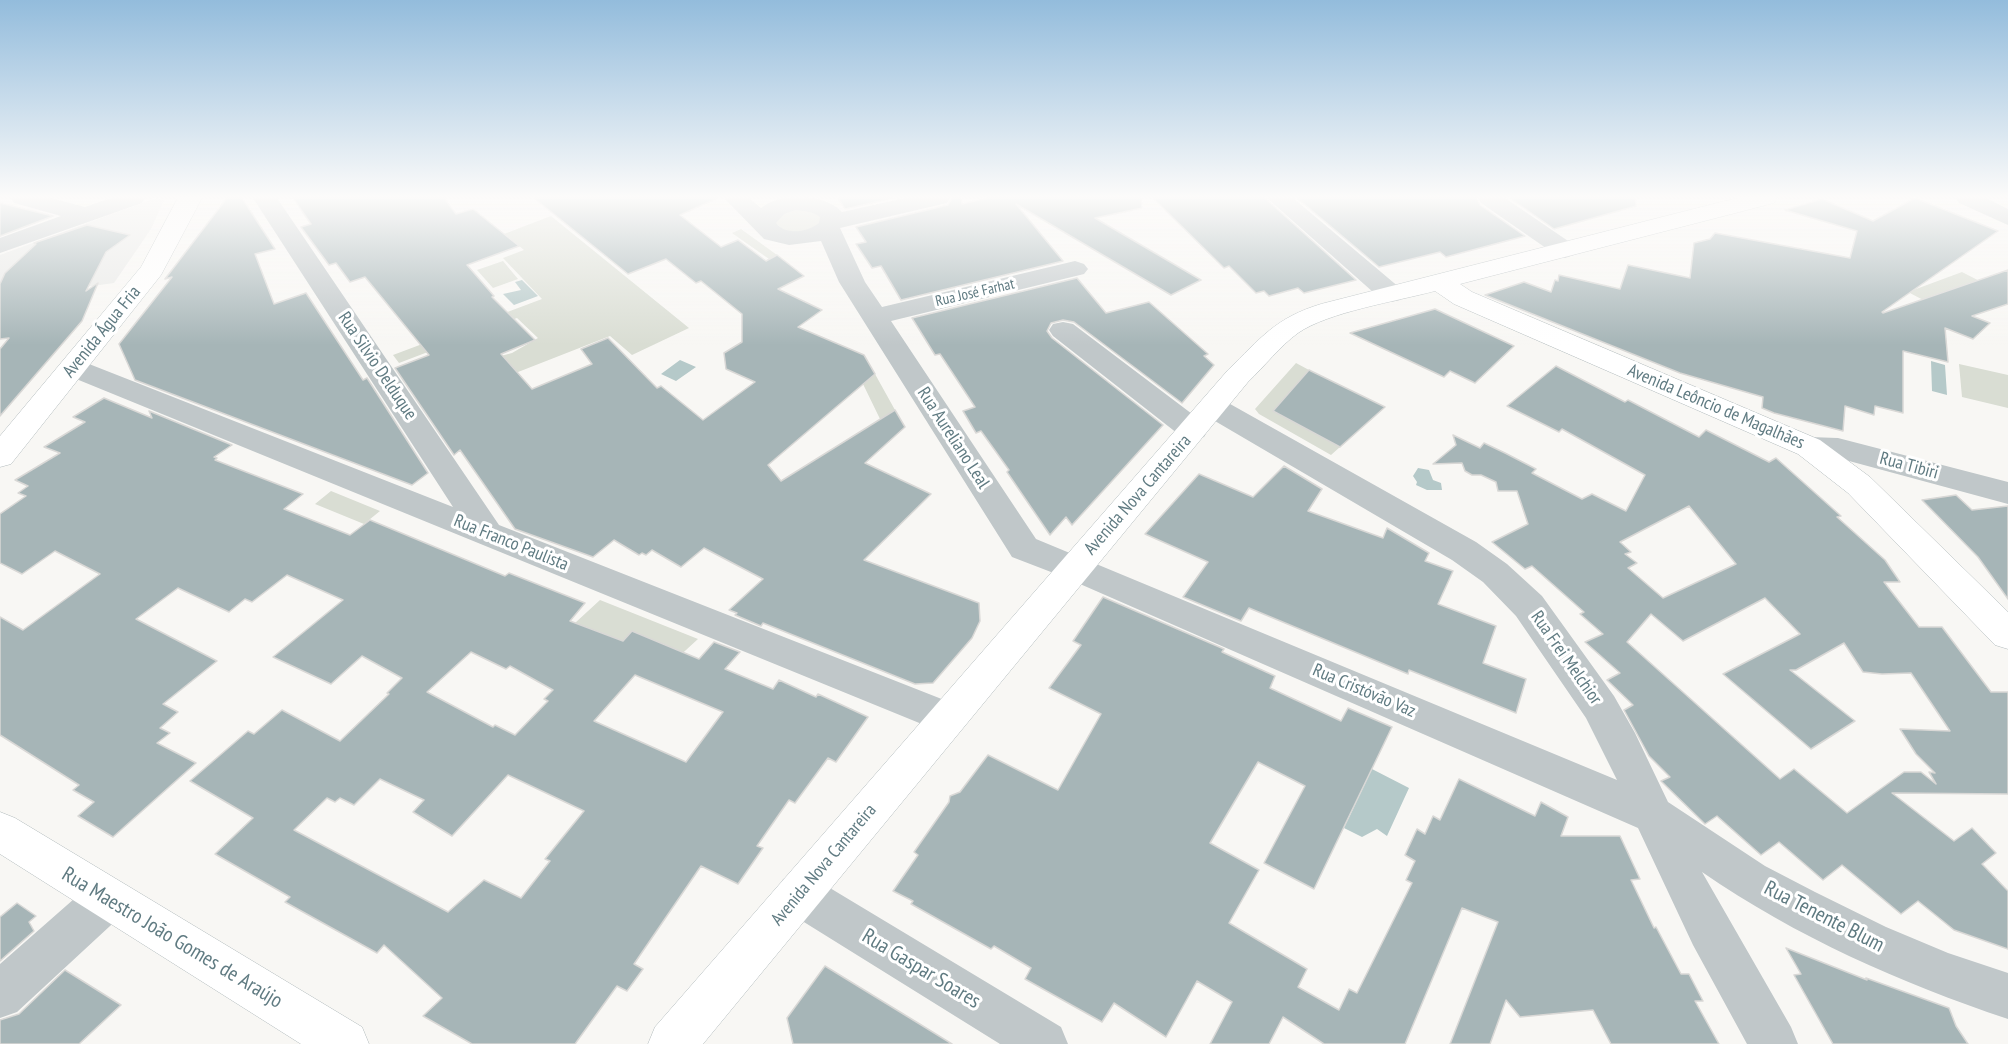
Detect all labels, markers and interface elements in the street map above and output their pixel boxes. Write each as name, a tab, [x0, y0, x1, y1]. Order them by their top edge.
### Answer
street label: Rua José Farhat	[934, 275, 1016, 311]
street label: Avenida Água Fria	[59, 282, 145, 382]
street label: Rua Silvio Delduque	[333, 308, 421, 424]
street label: Avenida Leôncio de Magalhães	[1624, 360, 1808, 454]
street label: Rua Aureliano Leal	[912, 383, 994, 493]
street label: Avenida Nova Cantareira	[1080, 431, 1196, 559]
street label: Rua Tibiri	[1877, 448, 1941, 484]
street label: Rua Franco Paulista	[451, 510, 571, 576]
street label: Rua Frei Melchior	[1526, 607, 1606, 709]
street label: Rua Cristóvão Vaz	[1309, 660, 1419, 722]
street label: Avenida Nova Cantareira	[767, 800, 881, 930]
street label: Rua Maestro João Gomes de Araújo	[57, 862, 287, 1014]
street label: Rua Tenente Blum	[1760, 876, 1888, 958]
street label: Rua Gaspar Soares	[857, 924, 985, 1014]

